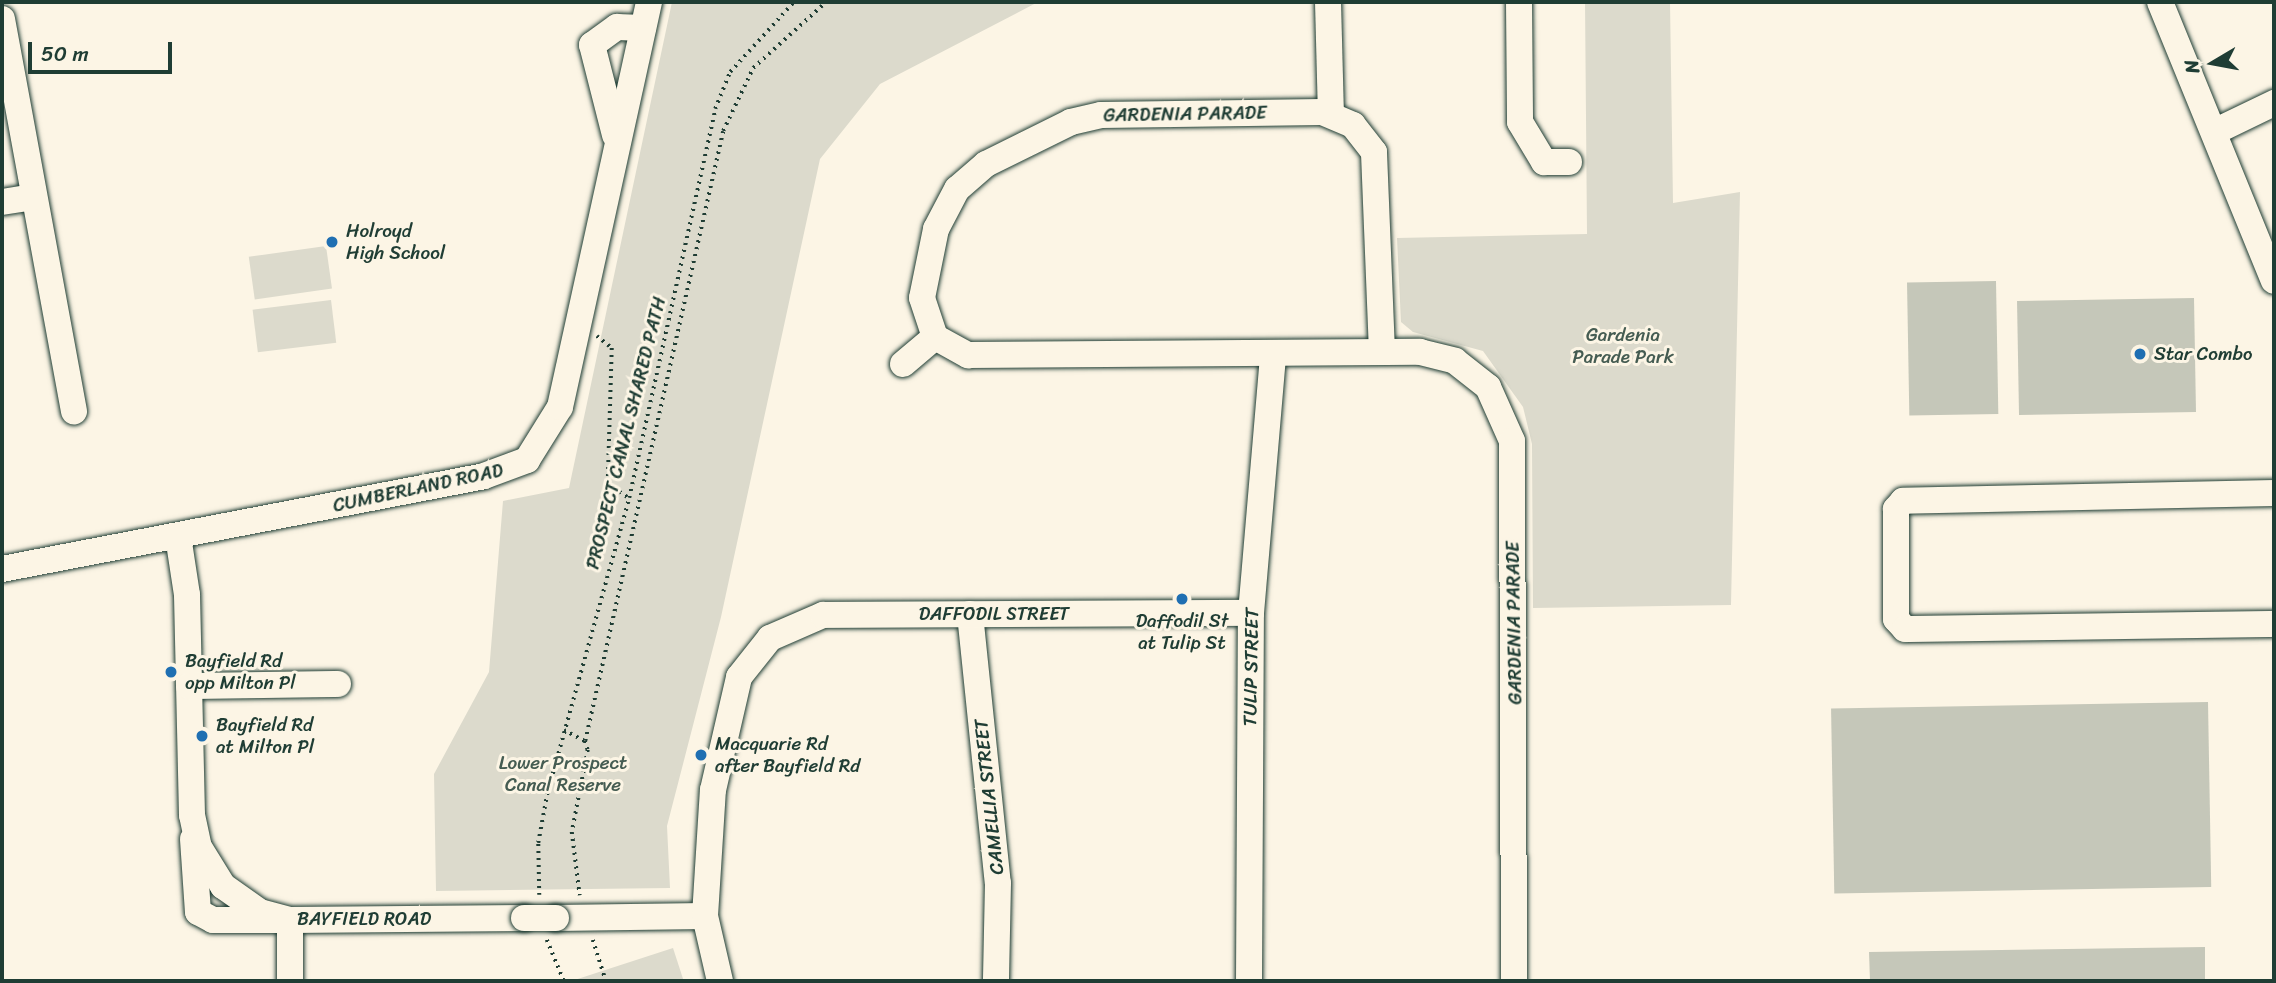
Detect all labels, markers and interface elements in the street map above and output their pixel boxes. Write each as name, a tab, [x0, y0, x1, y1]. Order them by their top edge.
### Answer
scale bar	[32, 28, 175, 72]
north arrow	[2178, 28, 2248, 98]
text: 50 m	[41, 35, 89, 73]
text: N	[2174, 57, 2209, 76]
street label: GARDENIA PARADE	[1104, 101, 1266, 127]
place label: Holroyd High School	[346, 220, 445, 264]
marker: Holroyd High School	[324, 234, 340, 250]
street label: PROSPECT CANAL SHARED PATH	[581, 295, 671, 571]
park label: Gardenia Parade Park	[1572, 324, 1674, 368]
place label: Star Combo	[2154, 343, 2252, 365]
marker: Star Combo	[2132, 346, 2148, 362]
street label: CUMBERLAND ROAD	[331, 459, 505, 517]
street label: GARDENIA PARADE	[1501, 542, 1527, 704]
marker: Daffodil St at Tulip St	[1174, 591, 1190, 607]
street label: DAFFODIL STREET	[918, 603, 1070, 625]
street label: TULIP STREET	[1239, 608, 1263, 726]
place label: Daffodil St at Tulip St	[1135, 610, 1229, 654]
place label: Bayfield Rd opp Milton Pl	[185, 650, 296, 694]
marker: Bayfield Rd opp Milton Pl	[163, 664, 179, 680]
place label: Bayfield Rd at Milton Pl	[216, 714, 315, 758]
street label: CAMELLIA STREET	[969, 718, 1009, 876]
marker: Bayfield Rd at Milton Pl	[194, 728, 210, 744]
place label: Macquarie Rd after Bayfield Rd	[715, 733, 860, 777]
marker: Macquarie Rd after Bayfield Rd	[693, 747, 709, 763]
park label: Lower Prospect Canal Reserve	[498, 752, 628, 796]
street label: BAYFIELD ROAD	[297, 908, 431, 930]

